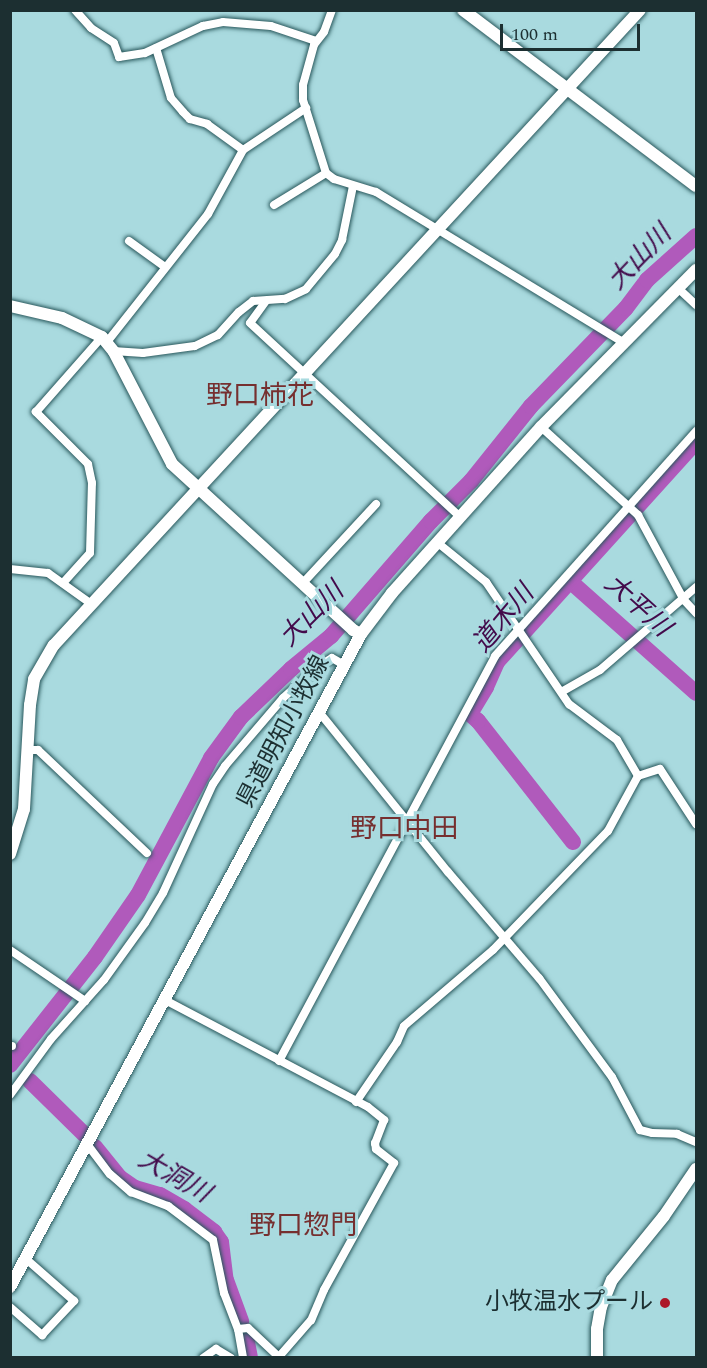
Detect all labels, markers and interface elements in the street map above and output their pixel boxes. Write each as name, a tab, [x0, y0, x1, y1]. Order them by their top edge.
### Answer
scale bar	[503, 12, 642, 50]
text: 100 m	[511, 21, 558, 48]
water label: 大山川	[602, 219, 678, 297]
district label: 野口柿花	[206, 381, 314, 413]
water label: 大平川	[598, 568, 676, 644]
water label: 大山川	[273, 576, 351, 654]
water label: 道木川	[467, 579, 541, 659]
street label: 県道明知小牧線	[232, 651, 336, 813]
district label: 野口中田	[350, 814, 458, 846]
water label: 大洞川	[132, 1144, 216, 1210]
district label: 野口惣門	[249, 1211, 357, 1243]
place label: 小牧温水プール	[485, 1289, 653, 1317]
marker: 小牧温水プール	[658, 1296, 672, 1310]

